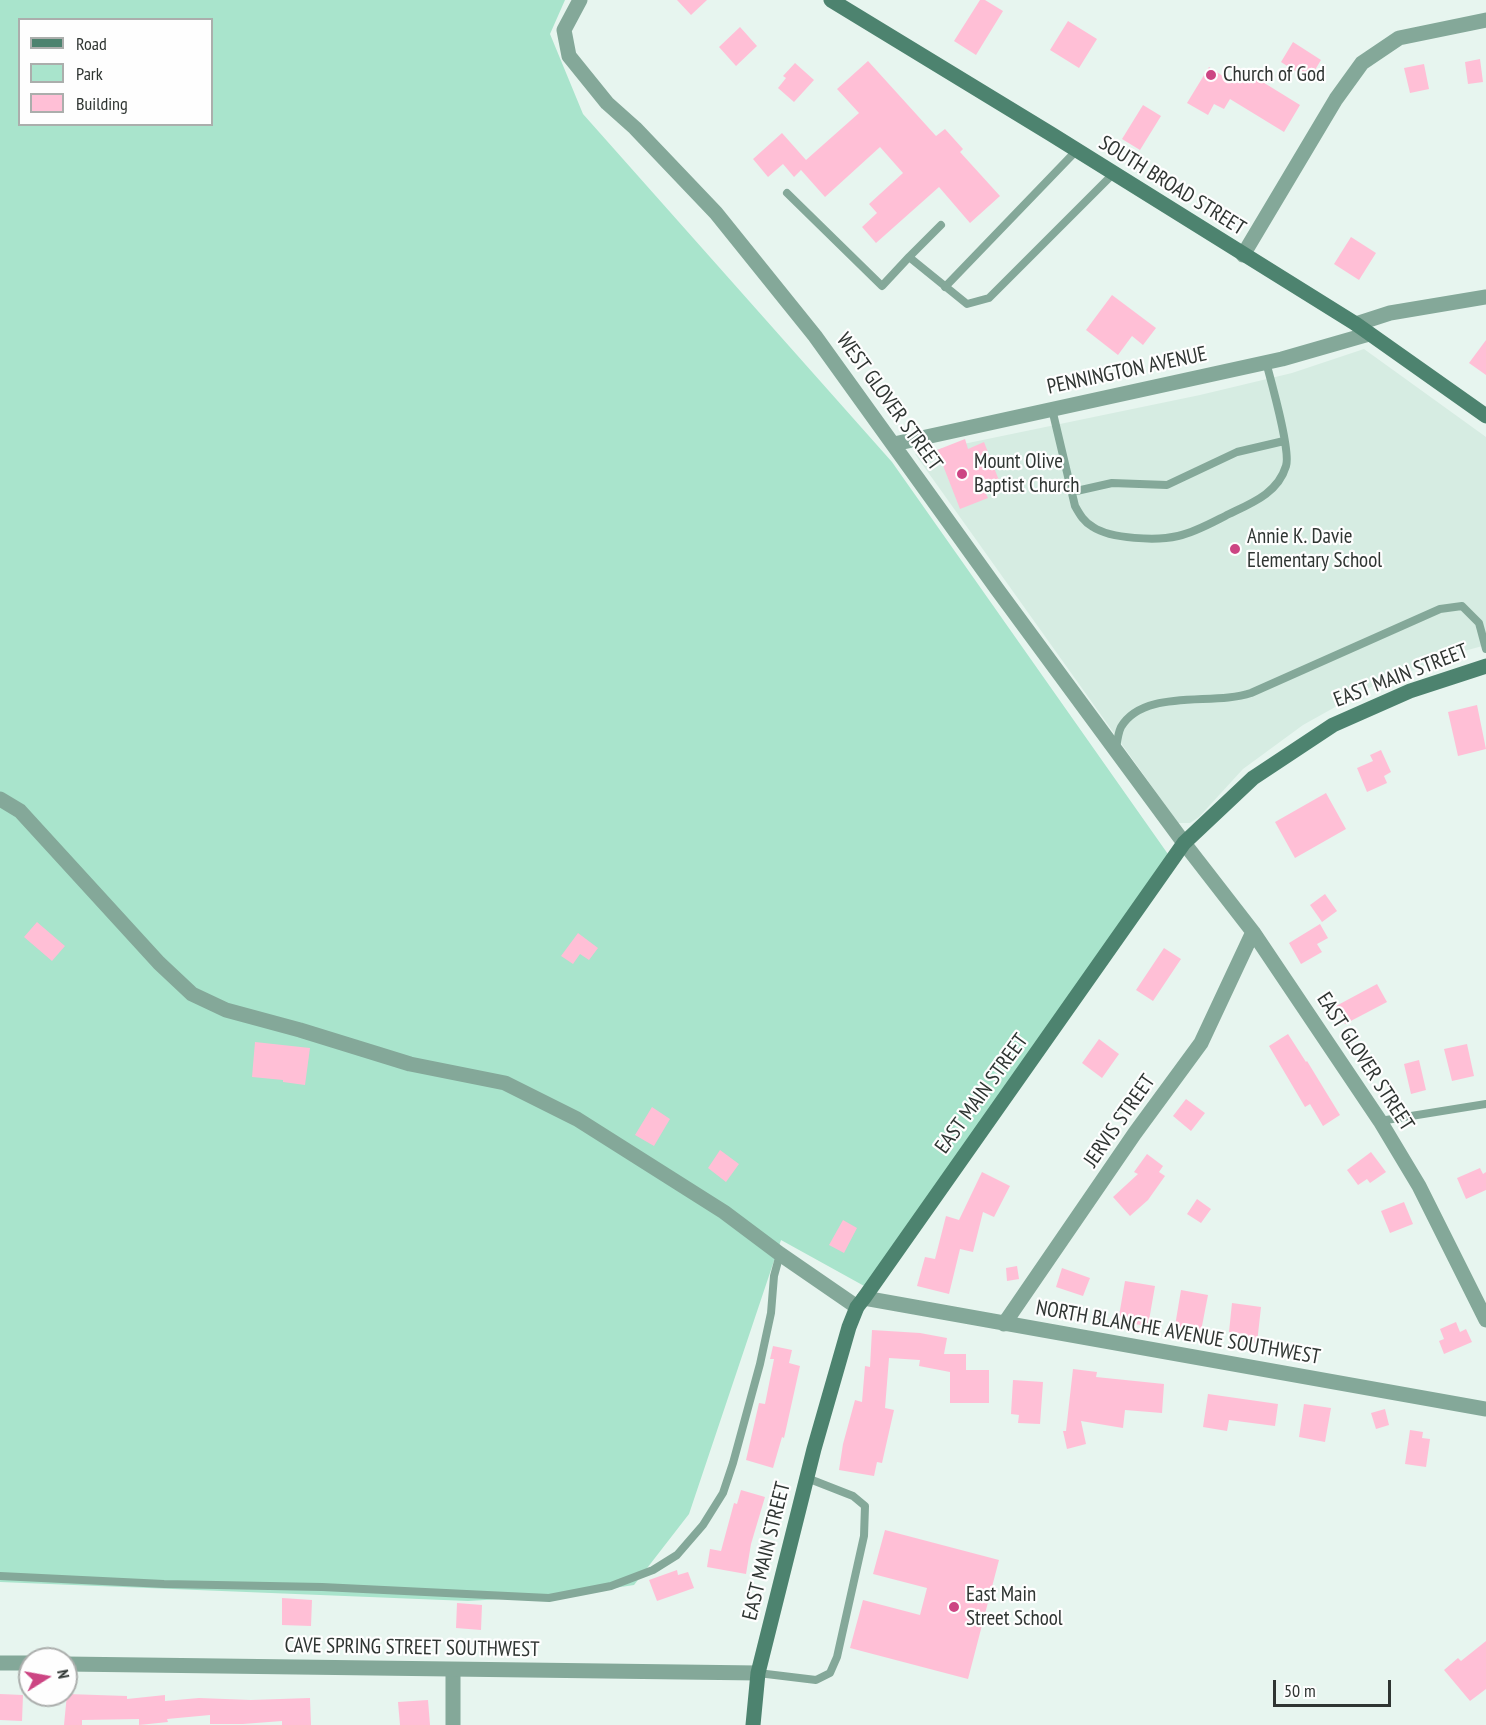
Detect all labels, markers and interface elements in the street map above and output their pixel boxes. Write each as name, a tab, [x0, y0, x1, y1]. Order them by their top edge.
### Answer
legend	[18, 18, 213, 126]
text: Road	[76, 32, 107, 55]
text: Park	[76, 62, 103, 85]
place label: Church of God	[1223, 62, 1325, 88]
marker: Church of God	[1204, 68, 1218, 82]
text: Building	[76, 92, 128, 115]
street label: SOUTH BROAD STREET	[1094, 131, 1250, 241]
street label: WEST GLOVER STREET	[831, 328, 947, 476]
street label: PENNINGTON AVENUE	[1045, 342, 1209, 400]
place label: Mount Olive Baptist Church	[974, 449, 1080, 499]
marker: Mount Olive Baptist Church	[955, 467, 969, 481]
place label: Annie K. Davie Elementary School	[1247, 524, 1382, 574]
marker: Annie K. Davie Elementary School	[1228, 542, 1242, 556]
street label: EAST MAIN STREET	[1330, 639, 1472, 713]
street label: EAST GLOVER STREET	[1311, 988, 1419, 1136]
street label: EAST MAIN STREET	[930, 1029, 1034, 1159]
street label: JERVIS STREET	[1079, 1070, 1161, 1172]
street label: NORTH BLANCHE AVENUE SOUTHWEST	[1034, 1296, 1322, 1370]
street label: EAST MAIN STREET	[738, 1479, 796, 1623]
place label: East Main Street School	[966, 1582, 1063, 1632]
marker: East Main Street School	[947, 1600, 961, 1614]
street label: CAVE SPRING STREET SOUTHWEST	[284, 1633, 540, 1663]
north arrow	[18, 1647, 78, 1707]
text: N	[53, 1668, 74, 1680]
scale bar	[1276, 1668, 1394, 1706]
text: 50 m	[1284, 1679, 1316, 1702]

